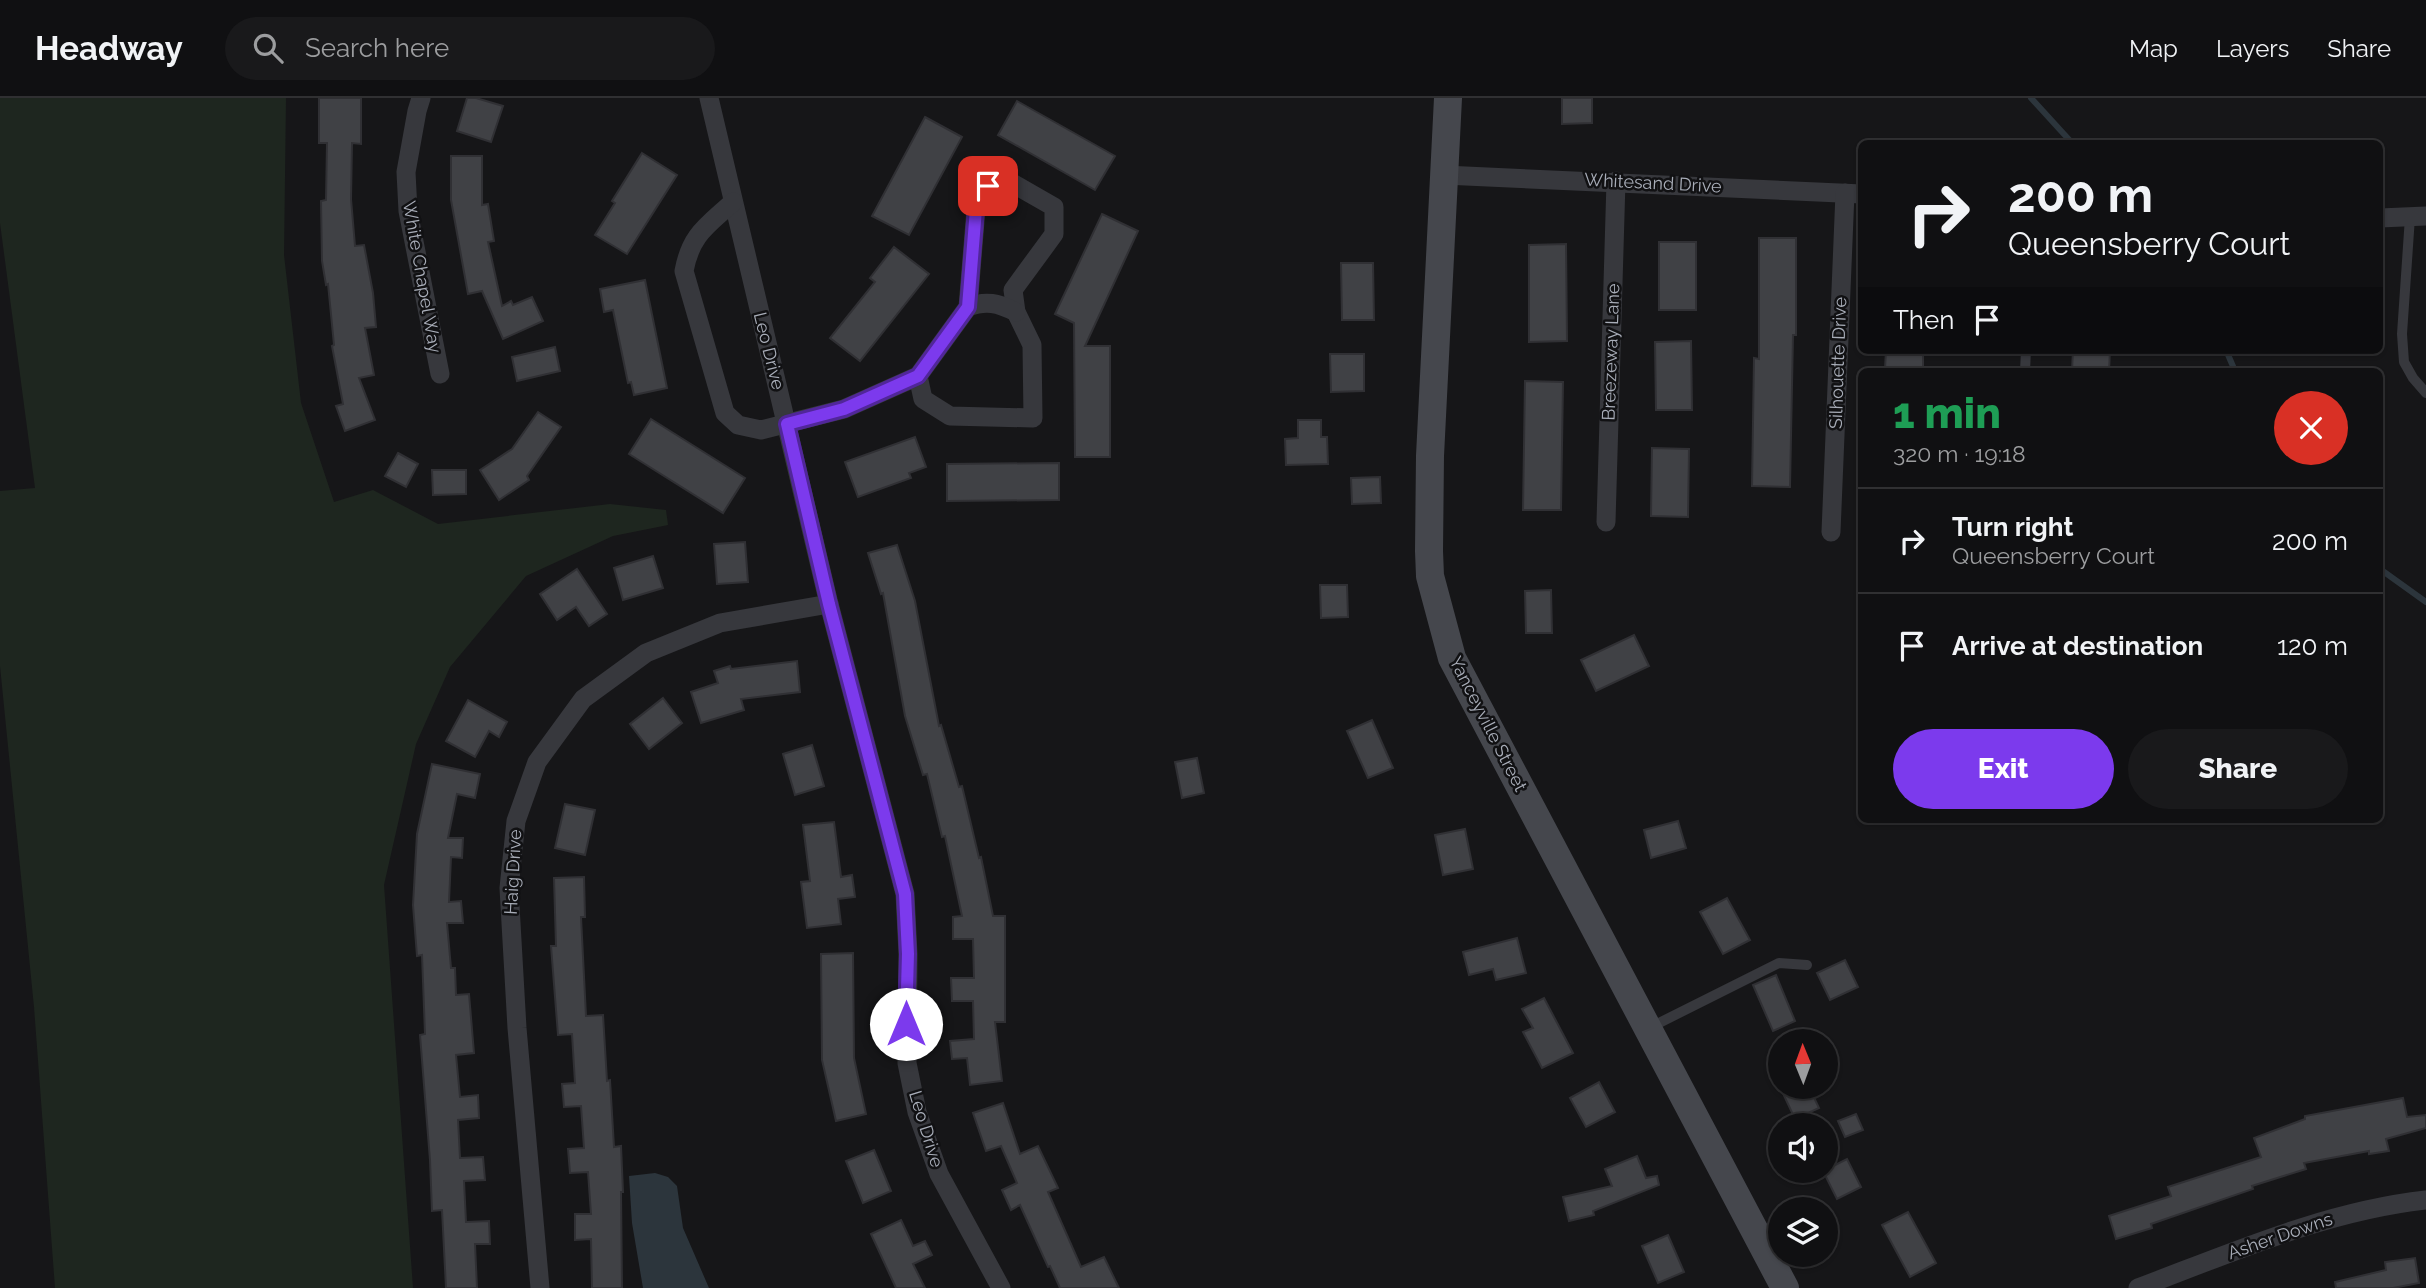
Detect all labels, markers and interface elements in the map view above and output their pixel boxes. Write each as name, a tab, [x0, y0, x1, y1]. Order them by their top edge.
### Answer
search box	[225, 17, 715, 80]
text: Headway	[35, 29, 183, 68]
icon: search	[249, 29, 287, 67]
text: Search here	[305, 33, 449, 63]
text: Map	[2129, 34, 2178, 63]
text: Layers	[2216, 34, 2289, 63]
text: Share	[2327, 34, 2391, 63]
pin	[958, 156, 1018, 216]
text: 200 m	[2008, 166, 2153, 223]
icon: arrive	[969, 167, 1007, 205]
street label: Whitesand Drive	[1584, 168, 1723, 197]
icon: right	[1893, 168, 1984, 259]
street label: White Chapel Way	[399, 199, 446, 355]
text: Queensberry Court	[2008, 225, 2290, 262]
street label: Breezeway Lane	[1598, 283, 1623, 421]
street label: Silhouette Drive	[1825, 296, 1850, 429]
icon: arrive	[1968, 301, 2006, 339]
text: Then	[1893, 305, 1954, 335]
street label: Leo Drive	[750, 310, 789, 392]
text: 1 min	[1893, 389, 2001, 438]
button: close	[2274, 391, 2348, 465]
text: 320 m · 19:18	[1893, 440, 2026, 467]
text: Turn right	[1952, 512, 2073, 542]
icon: right	[1893, 522, 1931, 560]
text: 200 m	[2272, 526, 2348, 556]
text: Queensberry Court	[1952, 542, 2155, 569]
icon: arrive	[1893, 627, 1931, 665]
text: Arrive at destination	[1952, 631, 2203, 661]
text: 120 m	[2277, 631, 2348, 661]
street label: Yanceyville Street	[1445, 653, 1532, 795]
button: Exit	[1893, 729, 2114, 809]
button: Share	[2128, 729, 2348, 809]
street label: Haig Drive	[500, 828, 525, 915]
position arrow	[869, 987, 943, 1061]
north arrow	[1768, 1029, 1838, 1099]
map controls	[1768, 1029, 1838, 1267]
street label: Leo Drive	[905, 1088, 948, 1170]
button: sound	[1768, 1113, 1838, 1183]
button: layers	[1768, 1197, 1838, 1267]
street label: Asher Downs	[2225, 1208, 2335, 1263]

